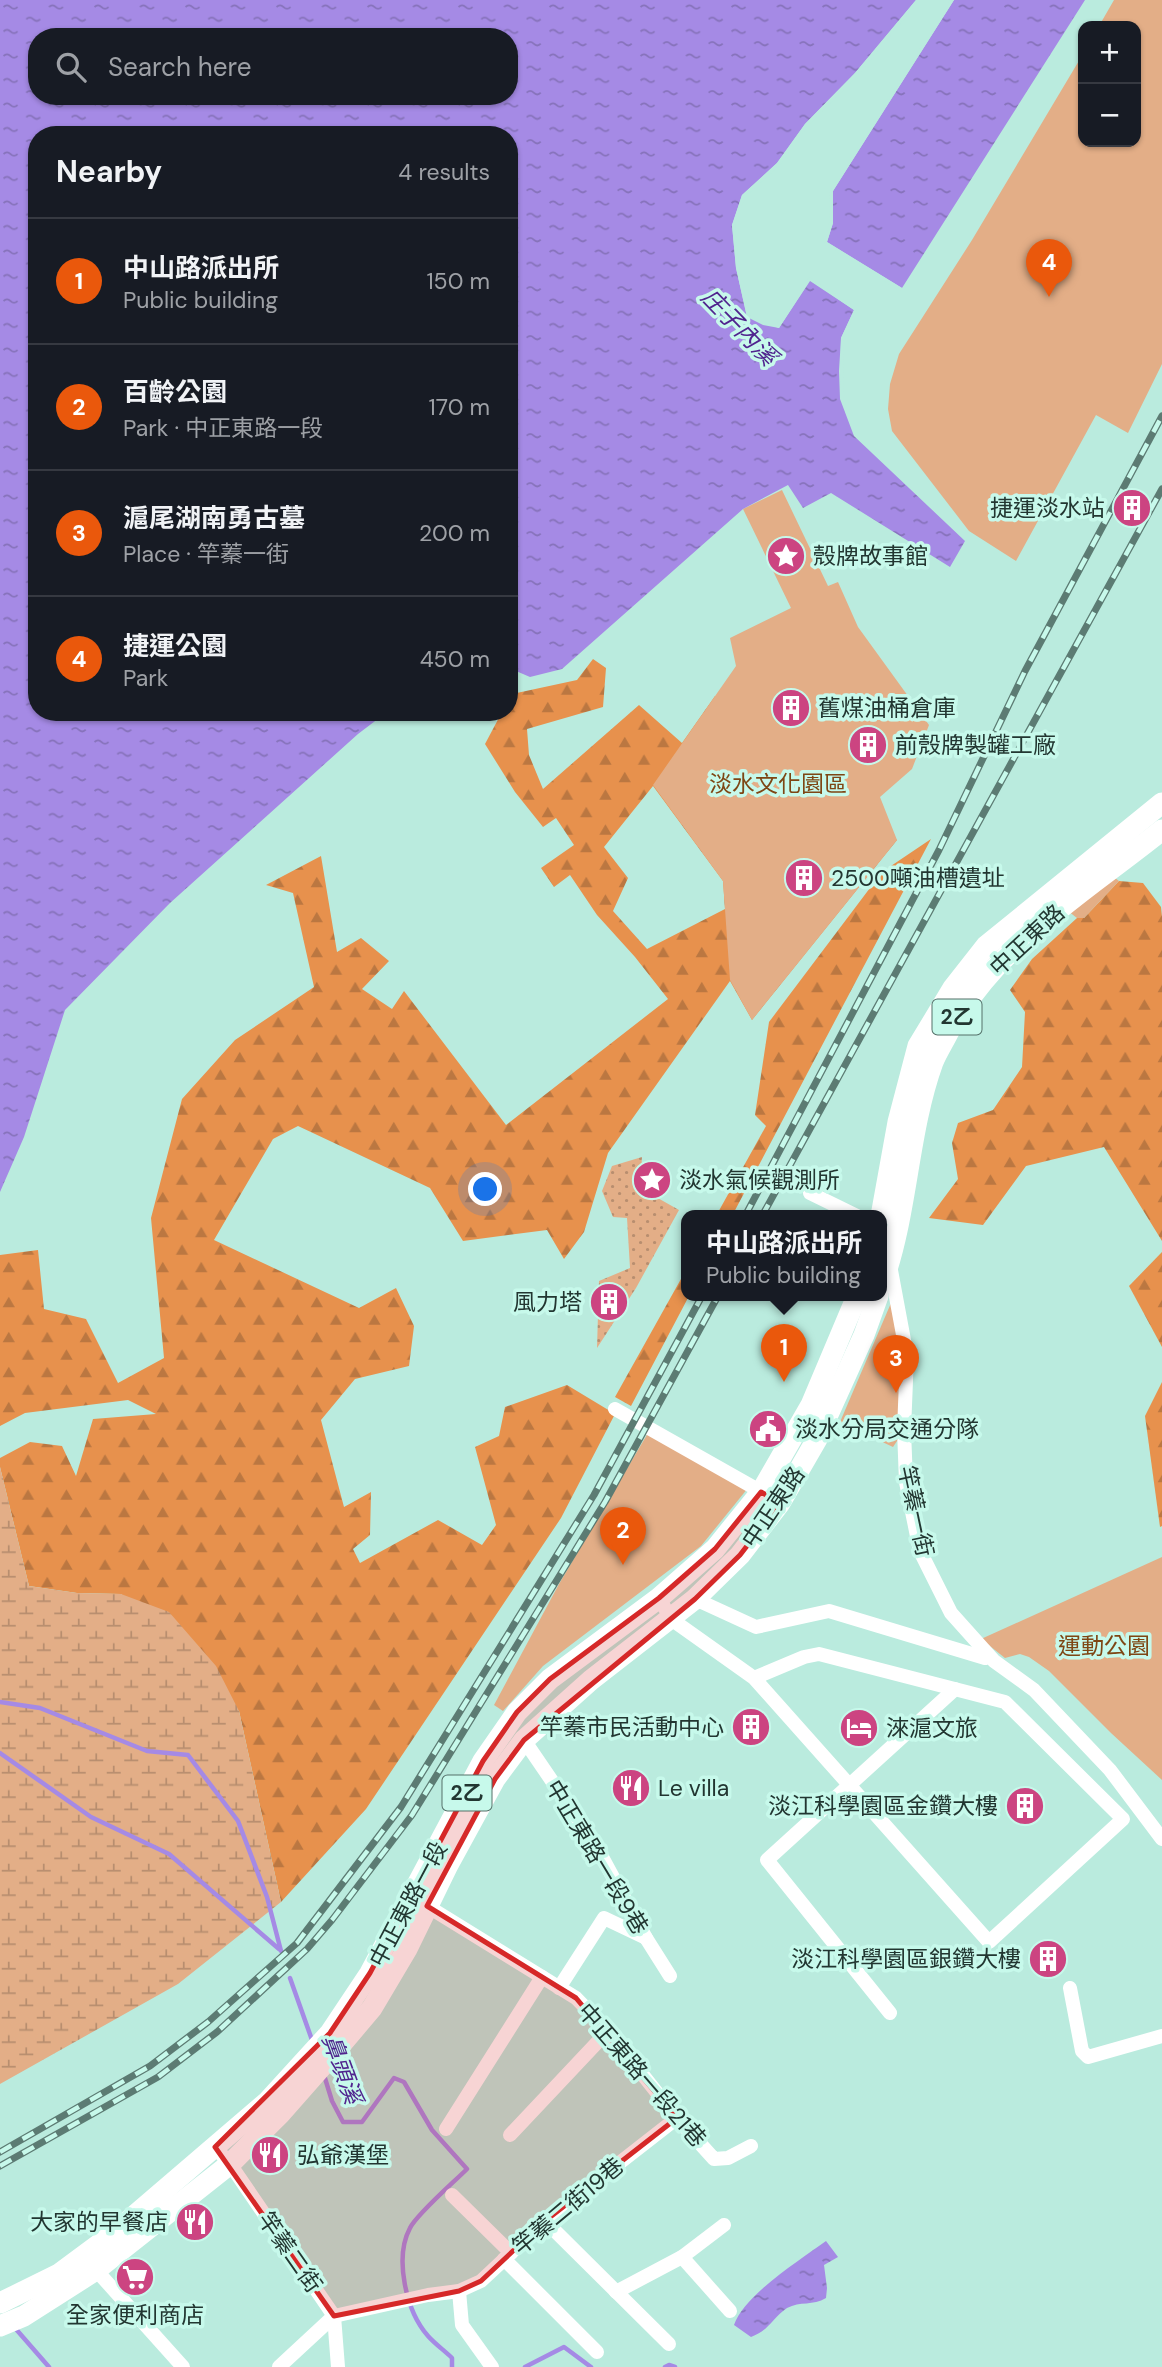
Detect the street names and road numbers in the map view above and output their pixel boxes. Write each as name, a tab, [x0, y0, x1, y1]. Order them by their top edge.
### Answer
street label: 中正東路	[983, 898, 1071, 982]
road number: 2乙	[932, 1000, 982, 1034]
street label: 中正東路	[735, 1460, 811, 1554]
street label: 竿蓁一街	[892, 1463, 940, 1559]
street label: 中正東路一段9巷	[539, 1774, 655, 1940]
road number: 2乙	[442, 1776, 491, 1811]
street label: 中正東路一段	[362, 1836, 454, 1972]
street label: 中正東路一段21巷	[571, 1997, 713, 2153]
street label: 竿蓁二街19巷	[506, 2151, 630, 2261]
street label: 竿蓁二街	[251, 2206, 329, 2298]

